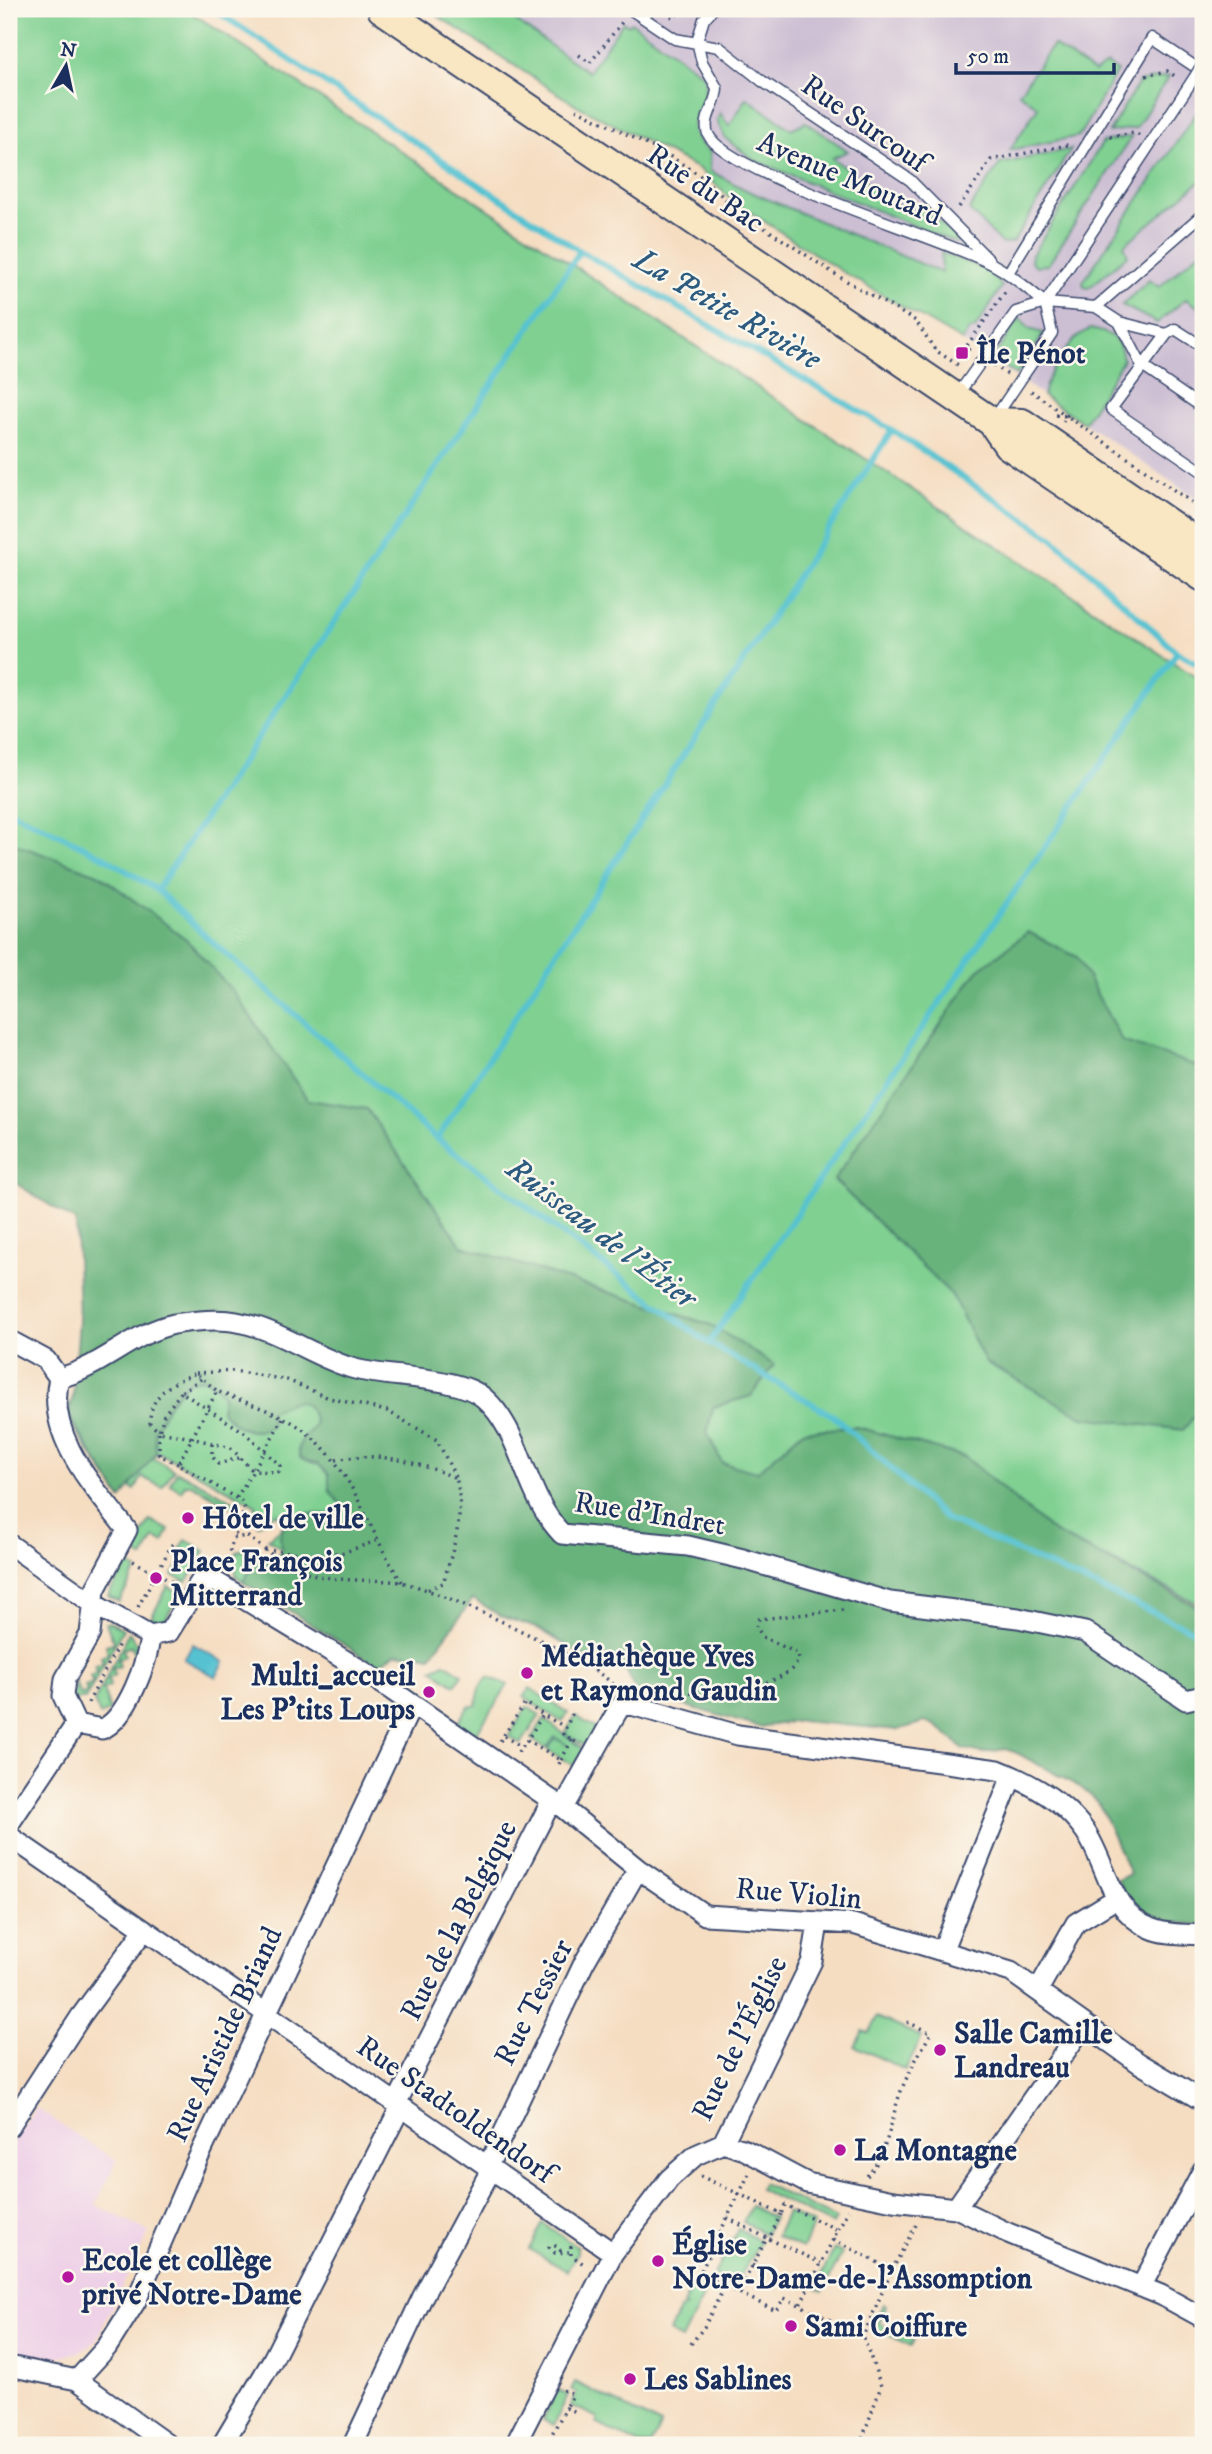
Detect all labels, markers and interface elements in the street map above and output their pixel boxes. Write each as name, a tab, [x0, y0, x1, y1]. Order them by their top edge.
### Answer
north arrow	[32, 32, 102, 102]
scale bar	[956, 32, 1114, 76]
text: N	[59, 38, 78, 63]
text: 50 m	[967, 44, 1009, 70]
street label: Rue Surcouf	[794, 67, 938, 184]
street label: Avenue Moutard	[751, 124, 948, 235]
street label: Rue du Bac	[639, 136, 771, 242]
water label: La Petite Rivière	[624, 239, 829, 380]
place label: Île Pénot	[976, 333, 1086, 373]
marker: Île Pénot	[954, 345, 970, 361]
water label: Ruisseau de l'Étier	[497, 1148, 707, 1320]
street label: Rue d'Indret	[572, 1484, 728, 1545]
place label: Hôtel de ville	[202, 1501, 364, 1538]
marker: Hôtel de ville	[180, 1510, 196, 1526]
place label: Place François Mitterrand	[170, 1544, 342, 1615]
marker: Place François Mitterrand	[148, 1570, 164, 1586]
place label: Médiathèque Yves et Raymond Gaudin	[541, 1639, 777, 1710]
place label: Multi_accueil Les P'tits Loups	[221, 1658, 416, 1729]
marker: Médiathèque Yves et Raymond Gaudin	[519, 1665, 535, 1681]
marker: Multi_accueil Les P'tits Loups	[421, 1684, 437, 1700]
street label: Rue de la Belgique	[393, 1814, 526, 2027]
street label: Rue Violin	[734, 1871, 864, 1918]
street label: Rue Aristide Briand	[159, 1921, 291, 2148]
street label: Rue Tessier	[487, 1933, 582, 2072]
street label: Rue de l'Église	[684, 1950, 796, 2127]
place label: Salle Camille Landreau	[954, 2016, 1113, 2087]
street label: Rue Stadtoldendorf	[349, 2028, 565, 2195]
marker: Salle Camille Landreau	[932, 2042, 948, 2058]
place label: La Montagne	[854, 2133, 1017, 2170]
marker: La Montagne	[832, 2142, 848, 2158]
place label: Église Notre-Dame-de-l'Assomption	[672, 2225, 1033, 2298]
place label: Ecole et collège privé Notre-Dame	[81, 2243, 302, 2314]
marker: Église Notre-Dame-de-l'Assomption	[650, 2253, 666, 2269]
marker: Ecole et collège privé Notre-Dame	[60, 2269, 76, 2285]
place label: Sami Coiffure	[805, 2309, 968, 2346]
marker: Sami Coiffure	[783, 2318, 799, 2334]
place label: Les Sablines	[644, 2362, 792, 2399]
marker: Les Sablines	[622, 2371, 638, 2387]

